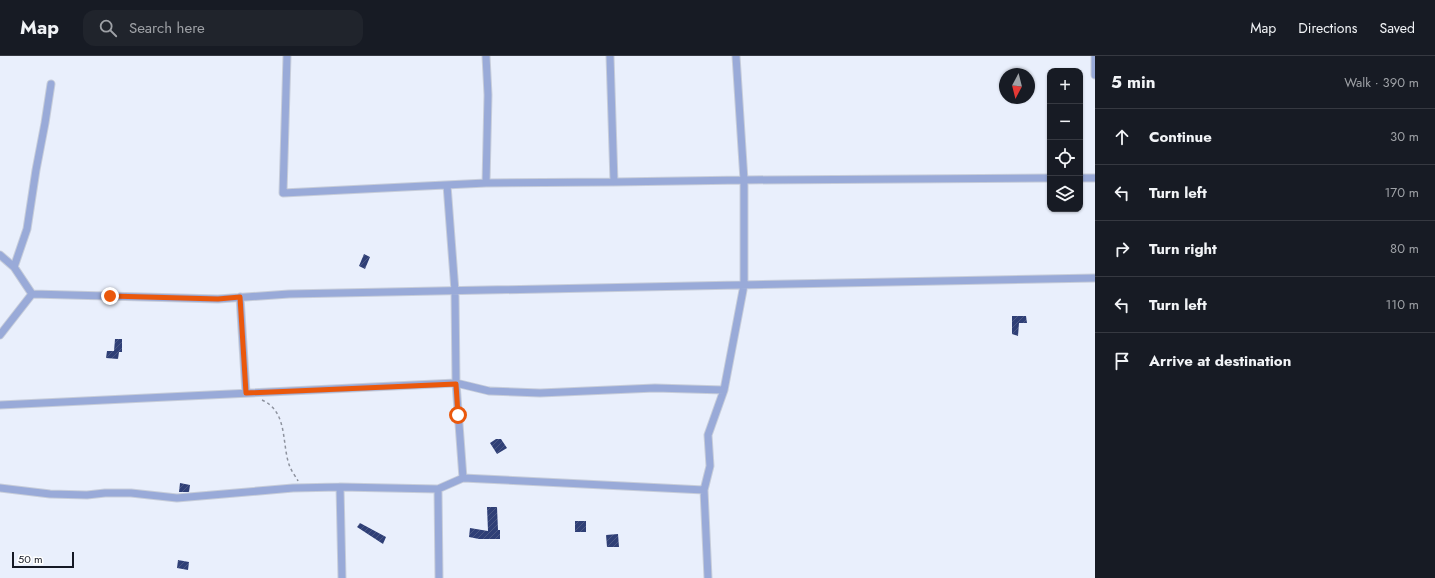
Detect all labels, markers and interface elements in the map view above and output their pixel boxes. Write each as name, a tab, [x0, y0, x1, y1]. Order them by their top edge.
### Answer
search box	[83, 10, 363, 46]
text: Map	[20, 14, 59, 41]
icon: search	[97, 17, 119, 39]
text: Search here	[129, 17, 205, 39]
text: Map	[1250, 18, 1276, 38]
text: Directions	[1298, 18, 1358, 38]
text: Saved	[1380, 18, 1415, 38]
north arrow	[999, 68, 1035, 104]
map controls	[1047, 68, 1083, 212]
button: +	[1047, 68, 1083, 104]
text: 5 min	[1111, 70, 1155, 94]
text: Walk · 390 m	[1344, 73, 1419, 92]
button: −	[1047, 104, 1083, 140]
icon: ahead	[1111, 126, 1133, 148]
text: Continue	[1149, 126, 1212, 148]
text: 30 m	[1390, 127, 1419, 146]
button: locate	[1047, 140, 1083, 176]
button: layers	[1047, 176, 1083, 212]
icon: left	[1111, 182, 1133, 204]
text: Turn left	[1149, 182, 1207, 204]
text: 170 m	[1384, 183, 1419, 202]
icon: right	[1111, 238, 1133, 260]
text: Turn right	[1149, 238, 1217, 260]
text: 80 m	[1390, 239, 1419, 258]
route end	[101, 287, 119, 305]
icon: left	[1111, 294, 1133, 316]
text: Turn left	[1149, 294, 1207, 316]
text: 110 m	[1385, 295, 1419, 314]
icon: arrive	[1111, 350, 1133, 372]
text: Arrive at destination	[1149, 350, 1291, 372]
route start	[449, 406, 467, 424]
scale bar	[12, 550, 74, 569]
text: 50 m	[18, 551, 43, 567]

